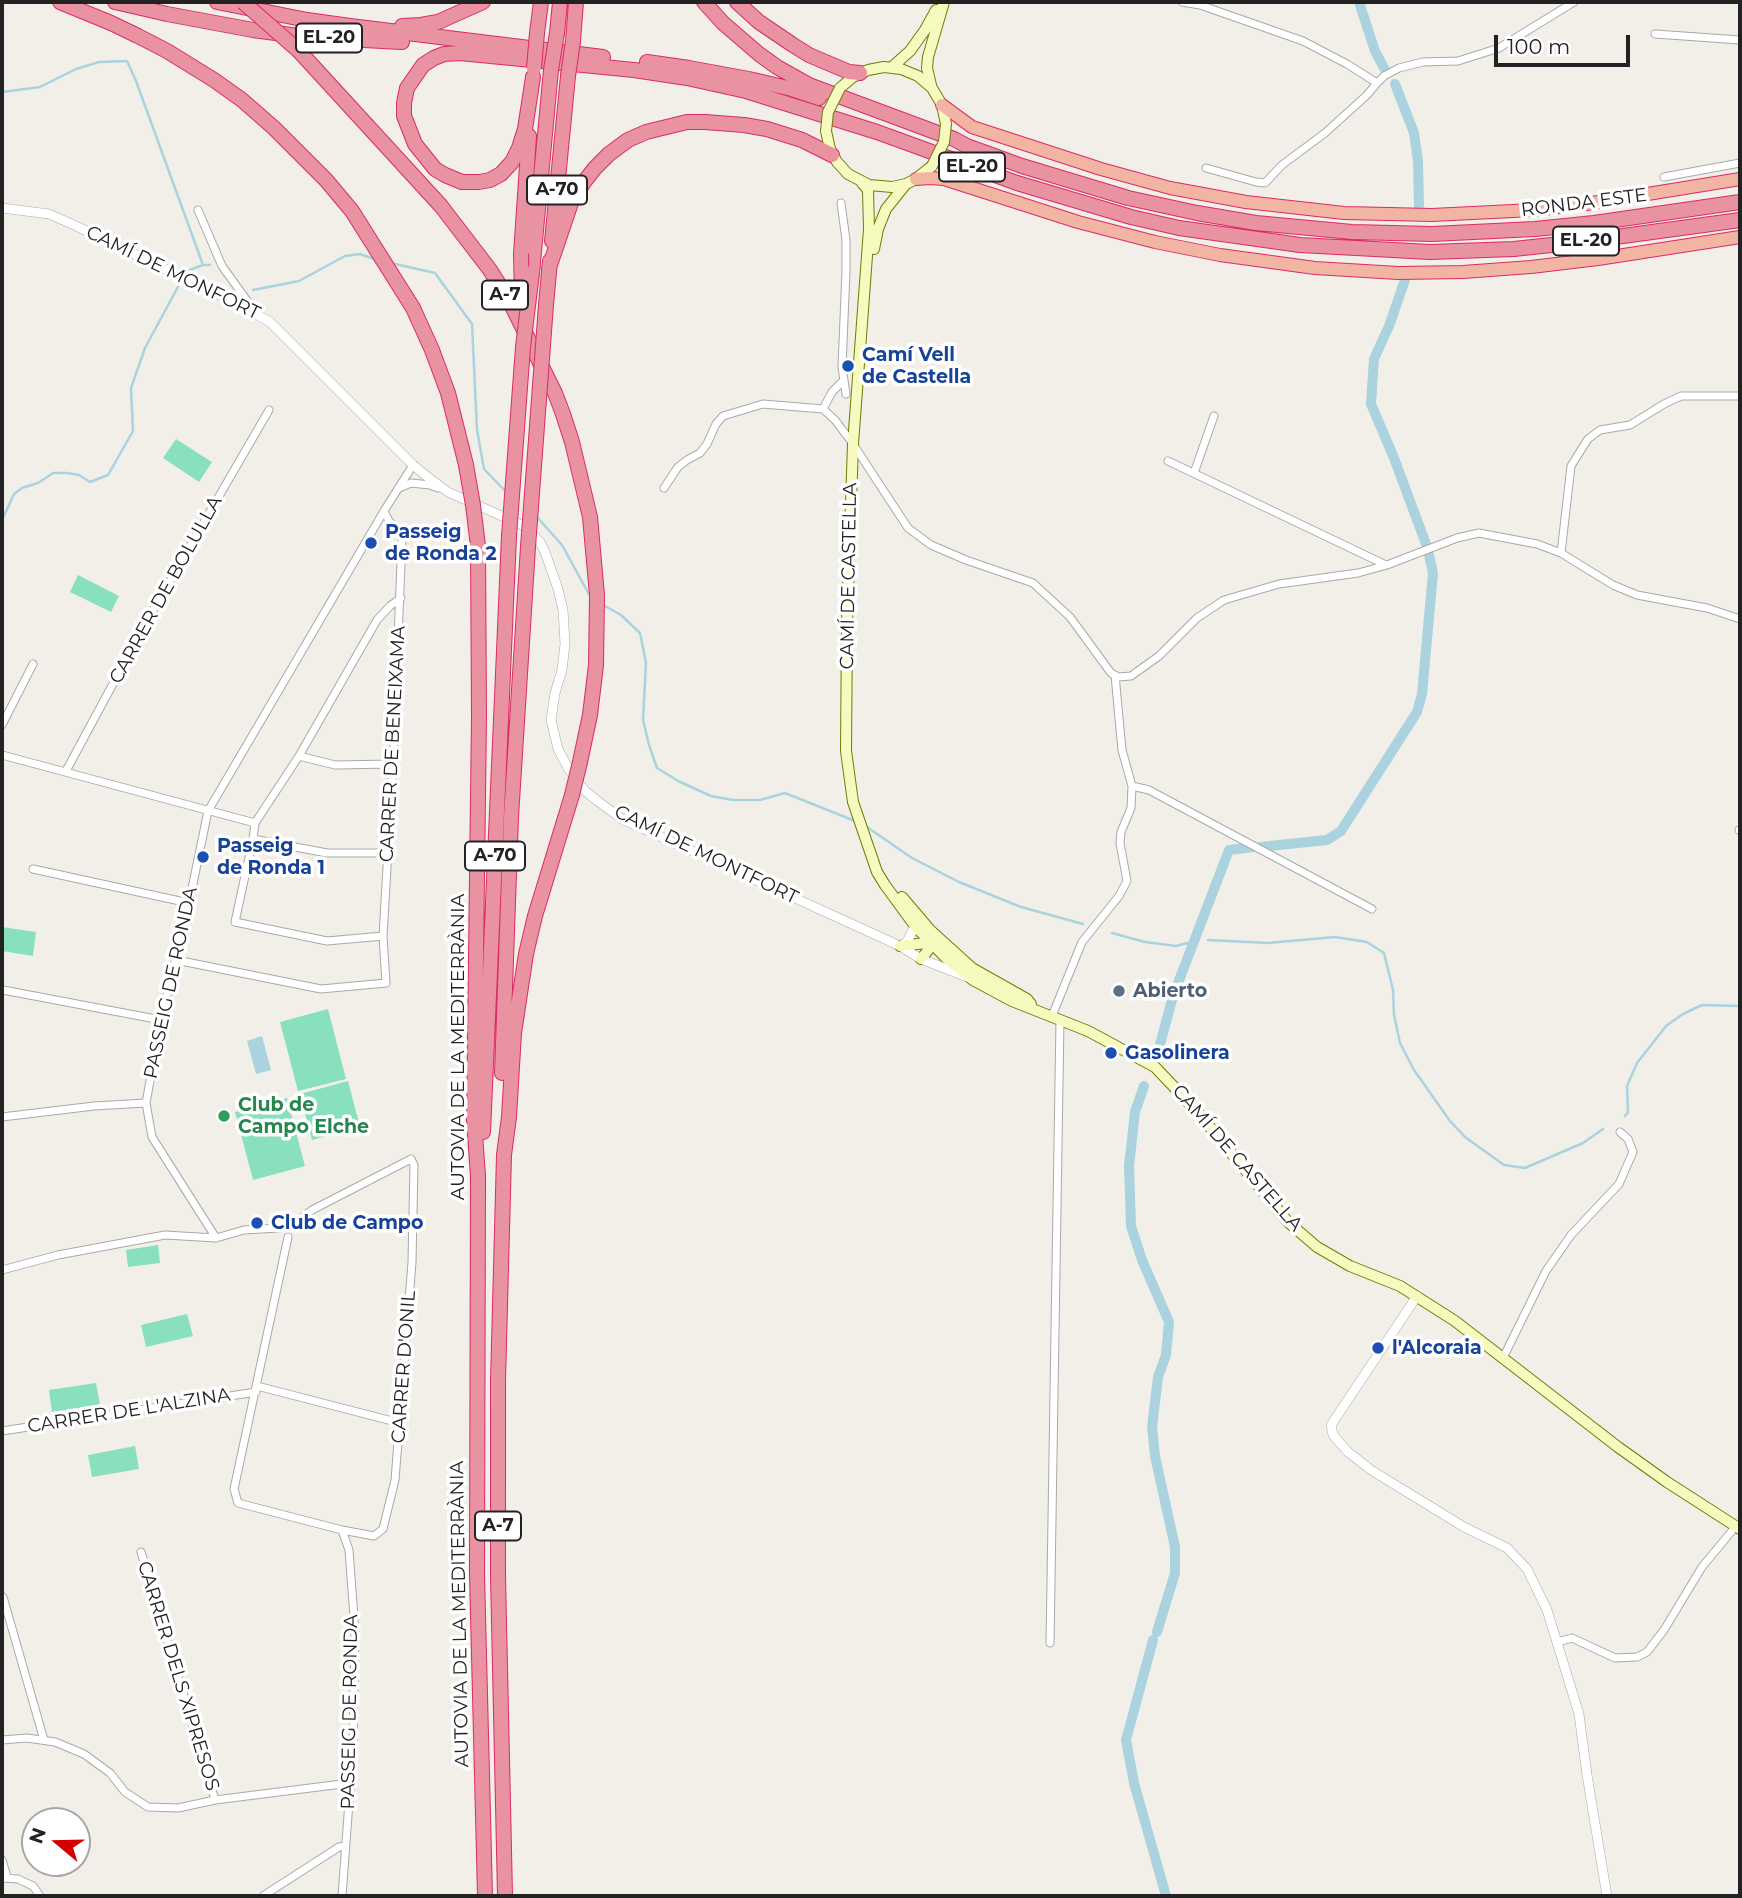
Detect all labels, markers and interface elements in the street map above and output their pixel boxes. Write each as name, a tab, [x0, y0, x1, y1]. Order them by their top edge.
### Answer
scale bar	[1497, 21, 1634, 65]
road number: EL-20	[296, 24, 362, 52]
text: 100 m	[1507, 34, 1570, 59]
road number: EL-20	[939, 152, 1005, 182]
road number: A-70	[527, 176, 587, 204]
street label: RONDA ESTE	[1520, 184, 1648, 222]
street label: CAMÍ DE MONFORT	[82, 221, 264, 325]
road number: EL-20	[1553, 227, 1619, 256]
road number: A-7	[482, 281, 528, 310]
place label: Camí Vell de Castella	[862, 344, 971, 388]
marker: Camí Vell de Castella	[840, 358, 856, 374]
street label: CAMÍ DE CASTELLA	[836, 482, 862, 670]
street label: CARRER DE BOLULLA	[105, 492, 227, 688]
place label: Passeig de Ronda 2	[385, 521, 497, 565]
marker: Passeig de Ronda 2	[363, 535, 379, 551]
street label: CARRER DE BENEIXAMA	[375, 625, 411, 863]
street label: CAMÍ DE MONTFORT	[610, 801, 802, 909]
place label: Passeig de Ronda 1	[217, 835, 325, 879]
road number: A-70	[465, 842, 525, 870]
marker: Passeig de Ronda 1	[195, 849, 211, 865]
street label: PASSEIG DE RONDA	[140, 885, 202, 1081]
street label: AUTOVIA DE LA MEDITERRÀNIA	[447, 894, 469, 1200]
place label: Abierto	[1133, 980, 1207, 1002]
marker: Abierto	[1111, 983, 1127, 999]
place label: Gasolinera	[1125, 1042, 1230, 1064]
marker: Gasolinera	[1103, 1045, 1119, 1061]
street label: CAMÍ DE CASTELLA	[1167, 1080, 1307, 1236]
place label: Club de Campo Elche	[238, 1094, 369, 1138]
marker: Club de Campo Elche	[216, 1108, 232, 1124]
place label: Club de Campo	[271, 1212, 423, 1234]
marker: Club de Campo	[249, 1215, 265, 1231]
street label: CARRER D'ONIL	[387, 1290, 421, 1444]
place label: l'Alcoraia	[1392, 1337, 1482, 1359]
marker: l'Alcoraia	[1370, 1340, 1386, 1356]
street label: CARRER DE L'ALZINA	[26, 1384, 232, 1438]
street label: AUTOVIA DE LA MEDITERRÀNIA	[446, 1460, 474, 1768]
road number: A-7	[475, 1512, 521, 1540]
street label: CARRER DELS XIPRESOS	[132, 1558, 224, 1794]
street label: PASSEIG DE RONDA	[337, 1614, 363, 1810]
north arrow	[21, 1807, 91, 1877]
text: N	[24, 1825, 51, 1847]

